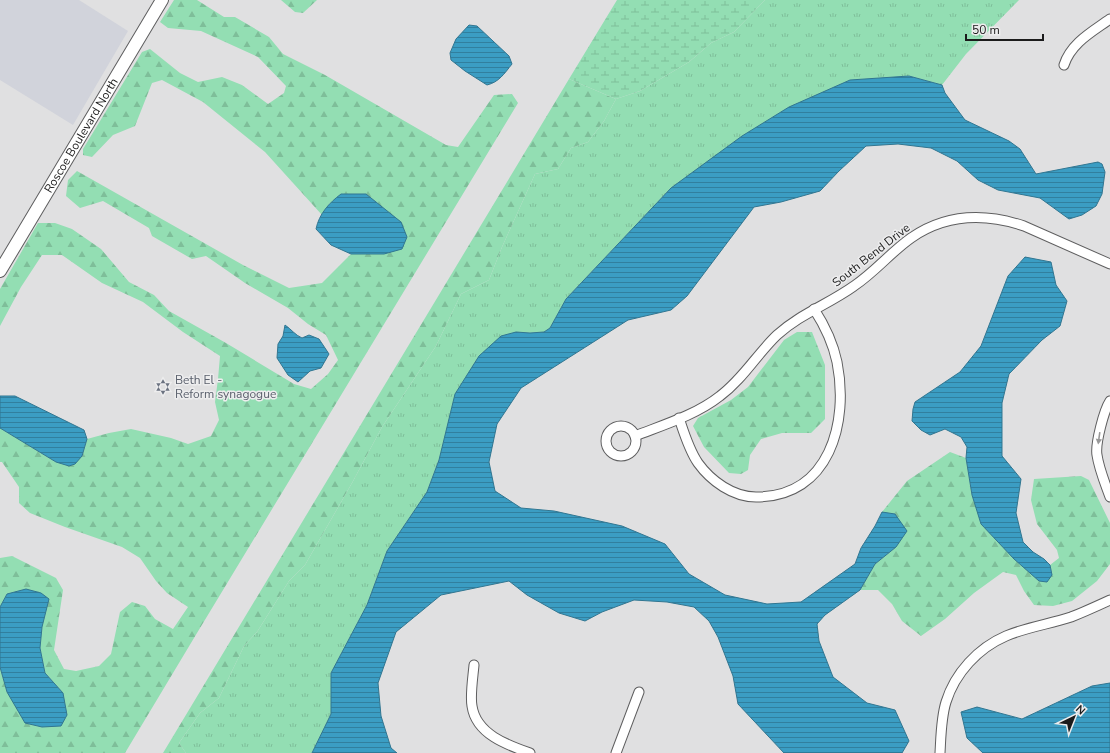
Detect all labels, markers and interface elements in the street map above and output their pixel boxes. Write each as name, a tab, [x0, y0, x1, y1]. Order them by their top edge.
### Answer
scale bar	[966, 16, 1043, 42]
text: 50 m	[972, 22, 1000, 38]
street label: Roscoe Boulevard North	[41, 75, 122, 196]
street label: South Bend Drive	[829, 220, 913, 290]
place label: Beth El - Reform synagogue	[175, 372, 276, 402]
synagogue icon: Beth El - Reform synagogue	[154, 378, 172, 396]
one-way arrow	[1096, 432, 1102, 444]
north arrow	[1054, 697, 1094, 737]
text: N	[1072, 702, 1089, 718]

